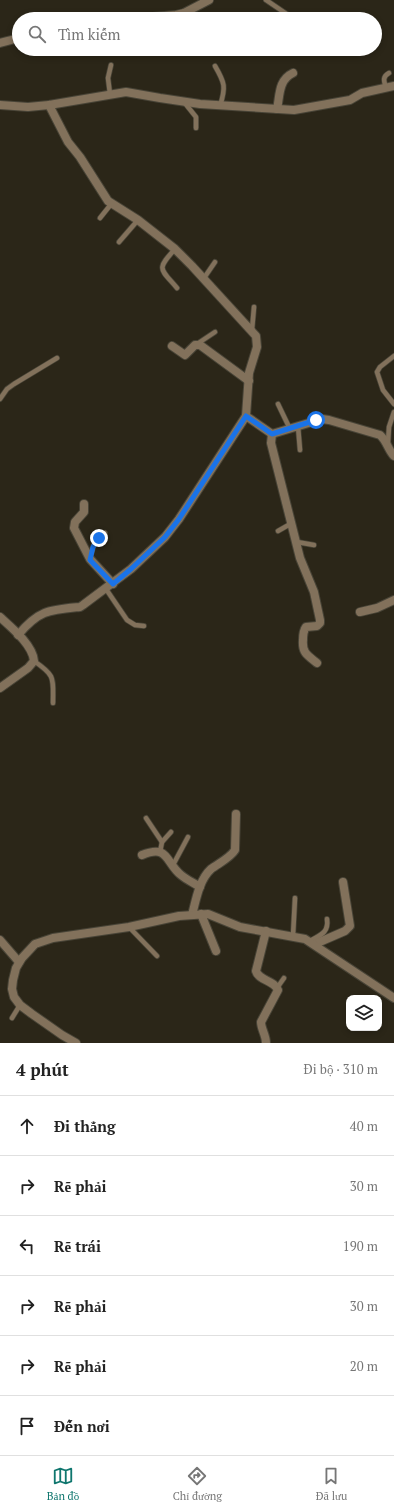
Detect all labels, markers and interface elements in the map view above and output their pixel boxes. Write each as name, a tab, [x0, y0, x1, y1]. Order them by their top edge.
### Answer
search box	[12, 12, 382, 56]
icon: search	[26, 23, 48, 45]
text: Tìm kiếm	[58, 24, 121, 44]
route start	[307, 411, 325, 429]
route end	[90, 529, 108, 547]
map controls	[346, 995, 382, 1031]
button: layers	[346, 995, 382, 1031]
text: 4 phút	[16, 1058, 69, 1081]
text: Đi bộ · 310 m	[304, 1060, 378, 1078]
icon: ahead	[16, 1115, 38, 1137]
text: Đi thẳng	[54, 1116, 115, 1136]
text: 40 m	[350, 1117, 378, 1135]
icon: right	[16, 1175, 38, 1197]
text: Rẽ phải	[54, 1176, 106, 1196]
text: 30 m	[350, 1177, 378, 1195]
icon: left	[16, 1235, 38, 1257]
text: Rẽ trái	[54, 1236, 101, 1256]
text: 190 m	[343, 1237, 378, 1255]
icon: right	[16, 1295, 38, 1317]
text: Rẽ phải	[54, 1296, 106, 1316]
text: 30 m	[350, 1297, 378, 1315]
icon: right	[16, 1355, 38, 1377]
text: Rẽ phải	[54, 1356, 106, 1376]
text: 20 m	[350, 1357, 378, 1375]
icon: arrive	[16, 1415, 38, 1437]
text: Đến nơi	[54, 1416, 110, 1436]
tab: Bản đồ	[47, 1465, 79, 1503]
tab: Chỉ đường	[173, 1465, 222, 1503]
tab: Đã lưu	[316, 1465, 347, 1503]

